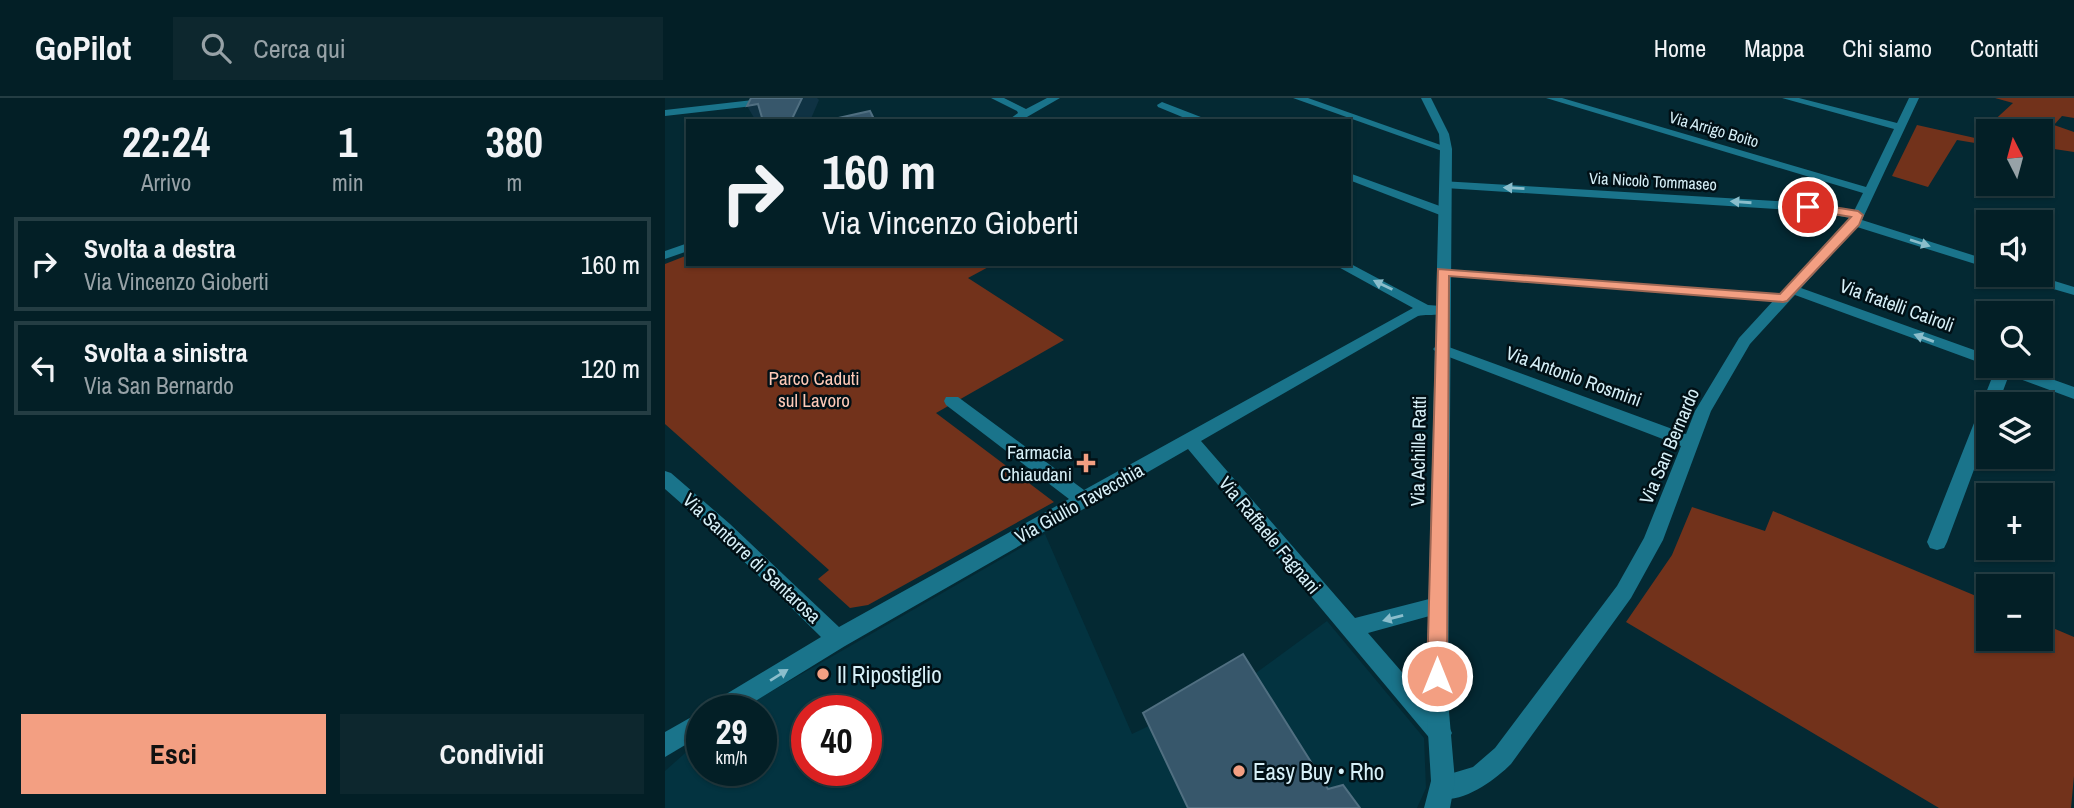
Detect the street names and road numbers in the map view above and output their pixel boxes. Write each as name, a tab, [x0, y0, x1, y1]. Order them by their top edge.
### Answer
street label: Via Arrigo Boito	[1667, 106, 1761, 152]
street label: Via Nicolò Tommaseo	[1589, 167, 1717, 195]
street label: Via fratelli Cairoli	[1836, 272, 1958, 338]
street label: Via Antonio Rosmini	[1503, 339, 1645, 413]
street label: Via San Bernardo	[1633, 384, 1705, 508]
street label: Via Achille Ratti	[1404, 395, 1432, 507]
street label: Via Giulio Tavecchia	[1010, 457, 1148, 549]
street label: Via Raffaele Fagnani	[1213, 471, 1327, 599]
street label: Via Santorre di Santarosa	[677, 487, 827, 629]

